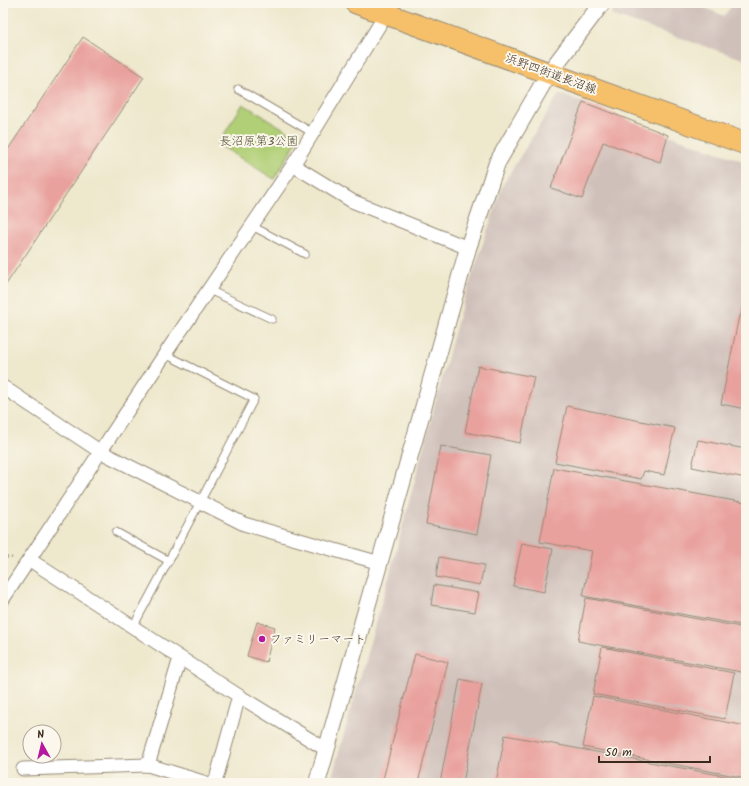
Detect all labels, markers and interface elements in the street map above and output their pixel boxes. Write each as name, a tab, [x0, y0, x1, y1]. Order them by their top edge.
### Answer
street label: 浜野四街道長沼線	[503, 49, 599, 99]
park label: 長沼原第3公園	[220, 132, 298, 151]
place label: ファミリーマート	[270, 630, 366, 649]
marker: ファミリーマート	[257, 634, 267, 644]
north arrow	[22, 724, 62, 764]
text: N	[36, 726, 45, 744]
scale bar	[599, 738, 710, 764]
text: 50 m	[605, 743, 632, 762]

